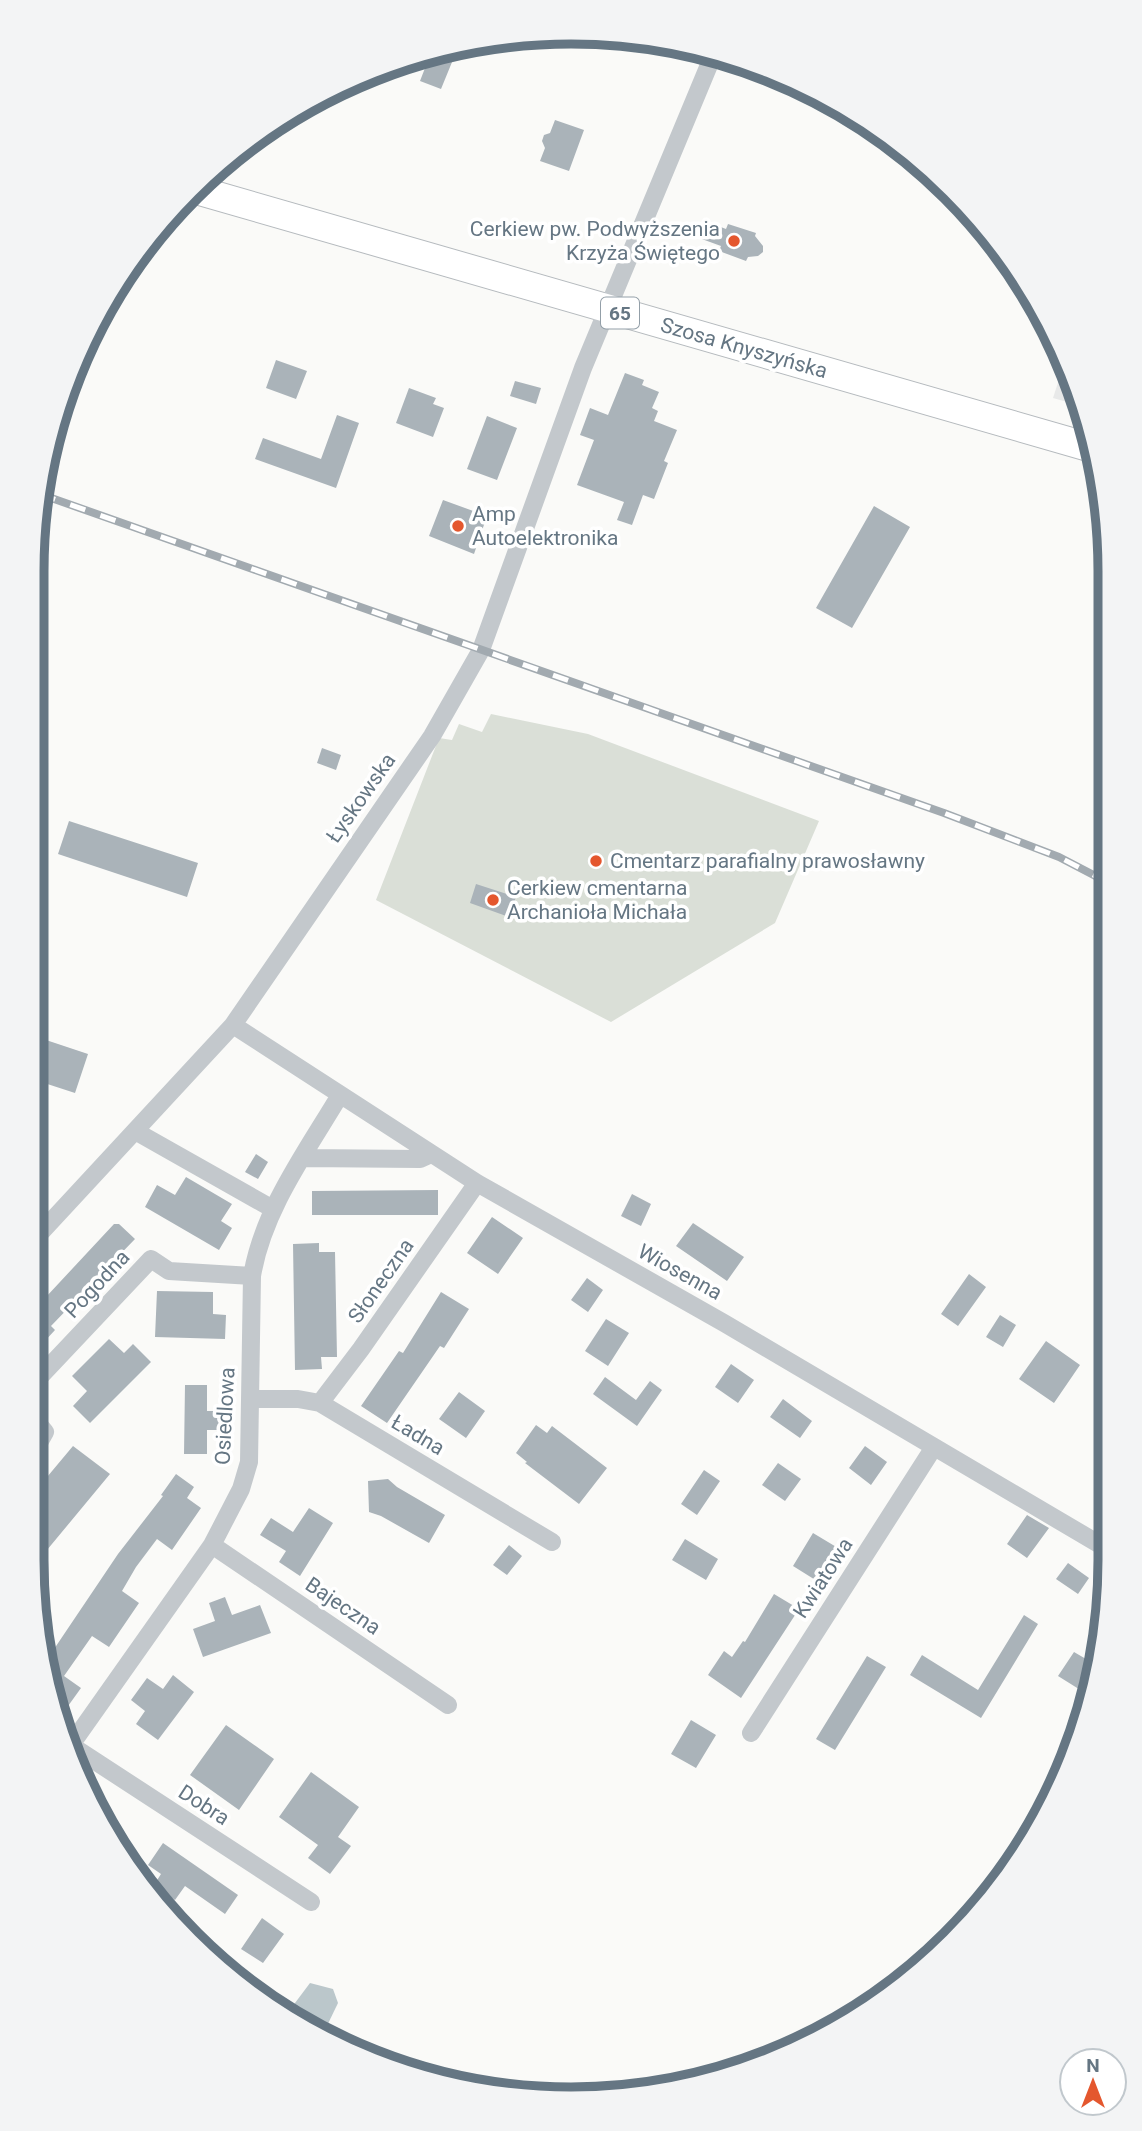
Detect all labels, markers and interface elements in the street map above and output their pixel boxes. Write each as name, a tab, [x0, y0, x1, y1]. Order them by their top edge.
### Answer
place label: Cerkiew pw. Podwyższenia Krzyża Świętego	[470, 217, 720, 265]
marker: Cerkiew pw. Podwyższenia Krzyża Świętego	[726, 233, 742, 249]
road number: 65	[601, 298, 639, 328]
street label: Szosa Knyszyńska	[658, 313, 830, 383]
place label: Amp Autoelektronika	[472, 502, 618, 550]
marker: Amp Autoelektronika	[450, 518, 466, 534]
street label: Łyskowska	[322, 749, 400, 847]
place label: Cmentarz parafialny prawosławny	[610, 849, 925, 873]
marker: Cmentarz parafialny prawosławny	[588, 853, 604, 869]
place label: Cerkiew cmentarna Archanioła Michała	[507, 876, 687, 924]
marker: Cerkiew cmentarna Archanioła Michała	[485, 892, 501, 908]
street label: Słoneczna	[343, 1234, 419, 1328]
street label: Wiosenna	[634, 1239, 726, 1305]
street label: Pogodna	[60, 1245, 134, 1323]
street label: Osiedlowa	[210, 1367, 240, 1465]
street label: Ładna	[387, 1410, 449, 1460]
street label: Kwiatowa	[788, 1533, 858, 1623]
street label: Bajeczna	[301, 1572, 385, 1640]
street label: Dobra	[174, 1780, 234, 1830]
north arrow	[1058, 2047, 1128, 2117]
text: N	[1086, 2054, 1100, 2077]

